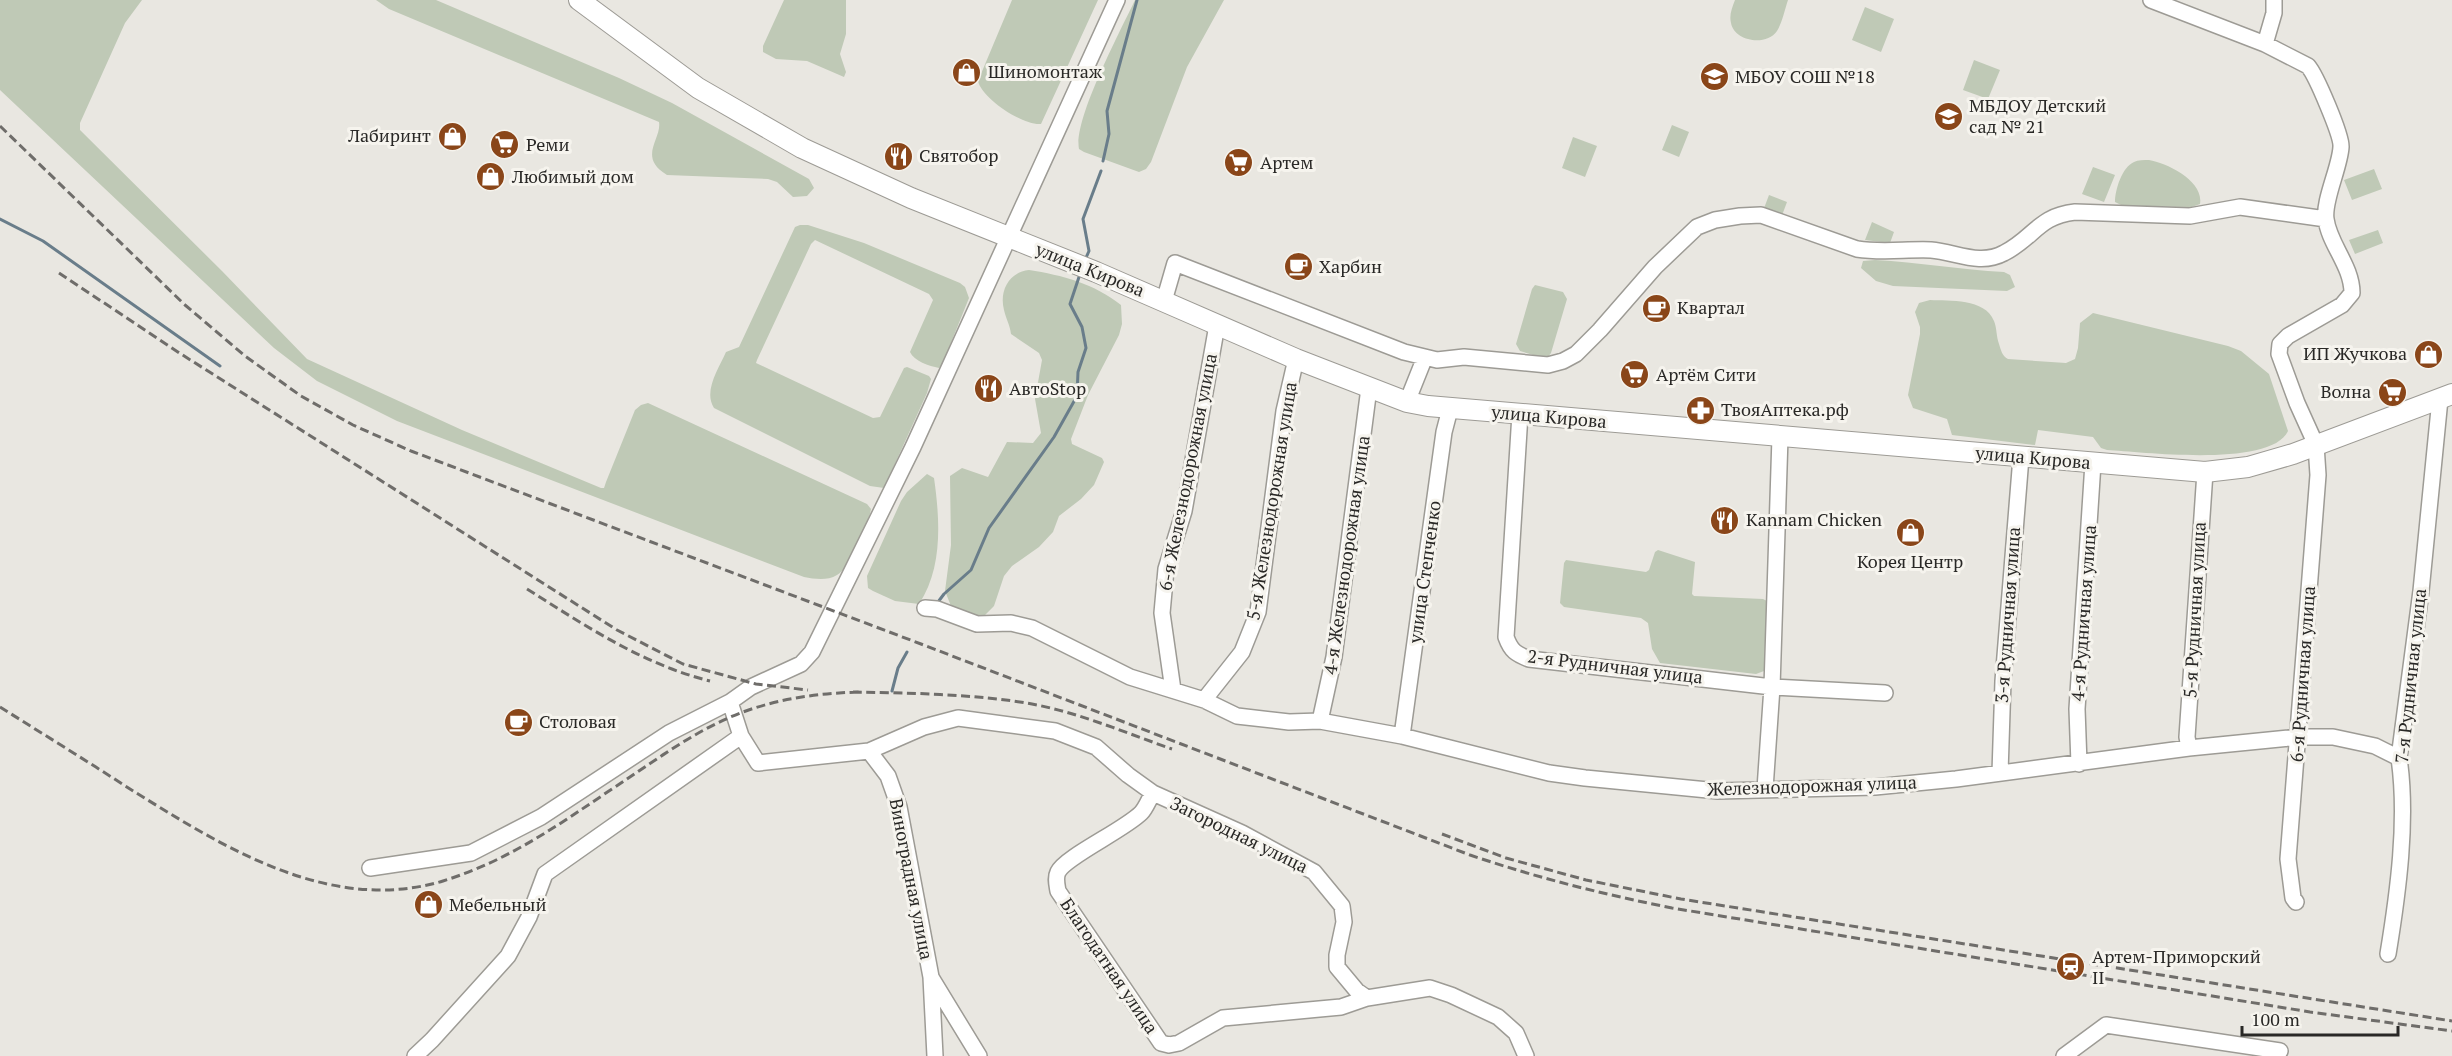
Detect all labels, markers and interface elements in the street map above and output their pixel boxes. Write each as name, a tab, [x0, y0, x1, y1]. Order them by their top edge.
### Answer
shop icon: Шиномонтаж	[951, 56, 983, 88]
place label: Шиномонтаж	[988, 59, 1102, 83]
school or university icon: МБОУ СОШ №18	[1698, 61, 1730, 93]
place label: МБОУ СОШ №18	[1735, 64, 1875, 88]
place label: МБДОУ Детский сад № 21	[1969, 93, 2106, 138]
school or university icon: МБДОУ Детский сад № 21	[1932, 100, 1964, 132]
shop icon: Лабиринт	[436, 120, 468, 152]
place label: Лабиринт	[347, 123, 431, 147]
supermarket icon: Реми	[489, 129, 521, 161]
place label: Реми	[526, 132, 569, 156]
restaurant icon: Святобор	[882, 140, 914, 172]
place label: Святобор	[919, 143, 998, 167]
supermarket icon: Артем	[1223, 147, 1255, 179]
place label: Артем	[1260, 150, 1313, 174]
shop icon: Любимый дом	[475, 161, 507, 193]
place label: Любимый дом	[511, 164, 634, 188]
street label: улица Кирова	[1031, 236, 1148, 302]
cafe icon: Харбин	[1282, 251, 1314, 283]
place label: Харбин	[1319, 254, 1382, 278]
cafe icon: Квартал	[1640, 292, 1672, 324]
place label: Квартал	[1677, 295, 1745, 319]
shop icon: ИП Жучкова	[2412, 338, 2444, 370]
place label: ИП Жучкова	[2303, 341, 2407, 365]
street label: 6-я Железнодорожная улица	[1152, 351, 1222, 592]
supermarket icon: Артём Сити	[1619, 359, 1651, 391]
place label: Артём Сити	[1656, 362, 1756, 386]
restaurant icon: АвтоStop	[972, 373, 1004, 405]
place label: АвтоStop	[1009, 376, 1086, 400]
supermarket icon: Волна	[2376, 376, 2408, 408]
place label: Волна	[2321, 379, 2371, 403]
street label: 5-я Железнодорожная улица	[1240, 380, 1302, 622]
pharmacy icon: ТвояАптека.рф	[1684, 394, 1716, 426]
place label: ТвояАптека.рф	[1721, 397, 1849, 421]
street label: улица Кирова	[1490, 399, 1608, 433]
street label: 4-я Железнодорожная улица	[1317, 434, 1375, 676]
street label: улица Кирова	[1974, 440, 2092, 474]
street label: улица Степченко	[1402, 499, 1446, 646]
restaurant icon: Kannam Chicken	[1709, 504, 1741, 536]
place label: Kannam Chicken	[1746, 507, 1882, 531]
shop icon: Корея Центр	[1894, 517, 1926, 549]
street label: 5-я Рудничная улица	[2177, 521, 2211, 699]
street label: 4-я Рудничная улица	[2065, 524, 2101, 702]
street label: 3-я Рудничная улица	[1989, 526, 2025, 704]
place label: Корея Центр	[1857, 549, 1963, 573]
street label: 6-я Рудничная улица	[2284, 585, 2320, 763]
street label: 7-я Рудничная улица	[2389, 587, 2431, 765]
street label: 2-я Рудничная улица	[1526, 643, 1704, 689]
cafe icon: Столовая	[502, 706, 534, 738]
place label: Столовая	[539, 709, 616, 733]
street label: Железнодорожная улица	[1707, 769, 1917, 801]
street label: Загородная улица	[1167, 790, 1312, 878]
street label: Виноградная улица	[885, 796, 939, 962]
shop icon: Мебельный	[412, 889, 444, 921]
place label: Мебельный	[449, 892, 547, 916]
street label: Благодатная улица	[1055, 893, 1164, 1038]
place label: Артем-Приморский II	[2092, 944, 2261, 989]
station icon: Артем-Приморский II	[2055, 951, 2087, 983]
scale bar	[2242, 999, 2398, 1037]
text: 100 m	[2251, 1007, 2300, 1031]

